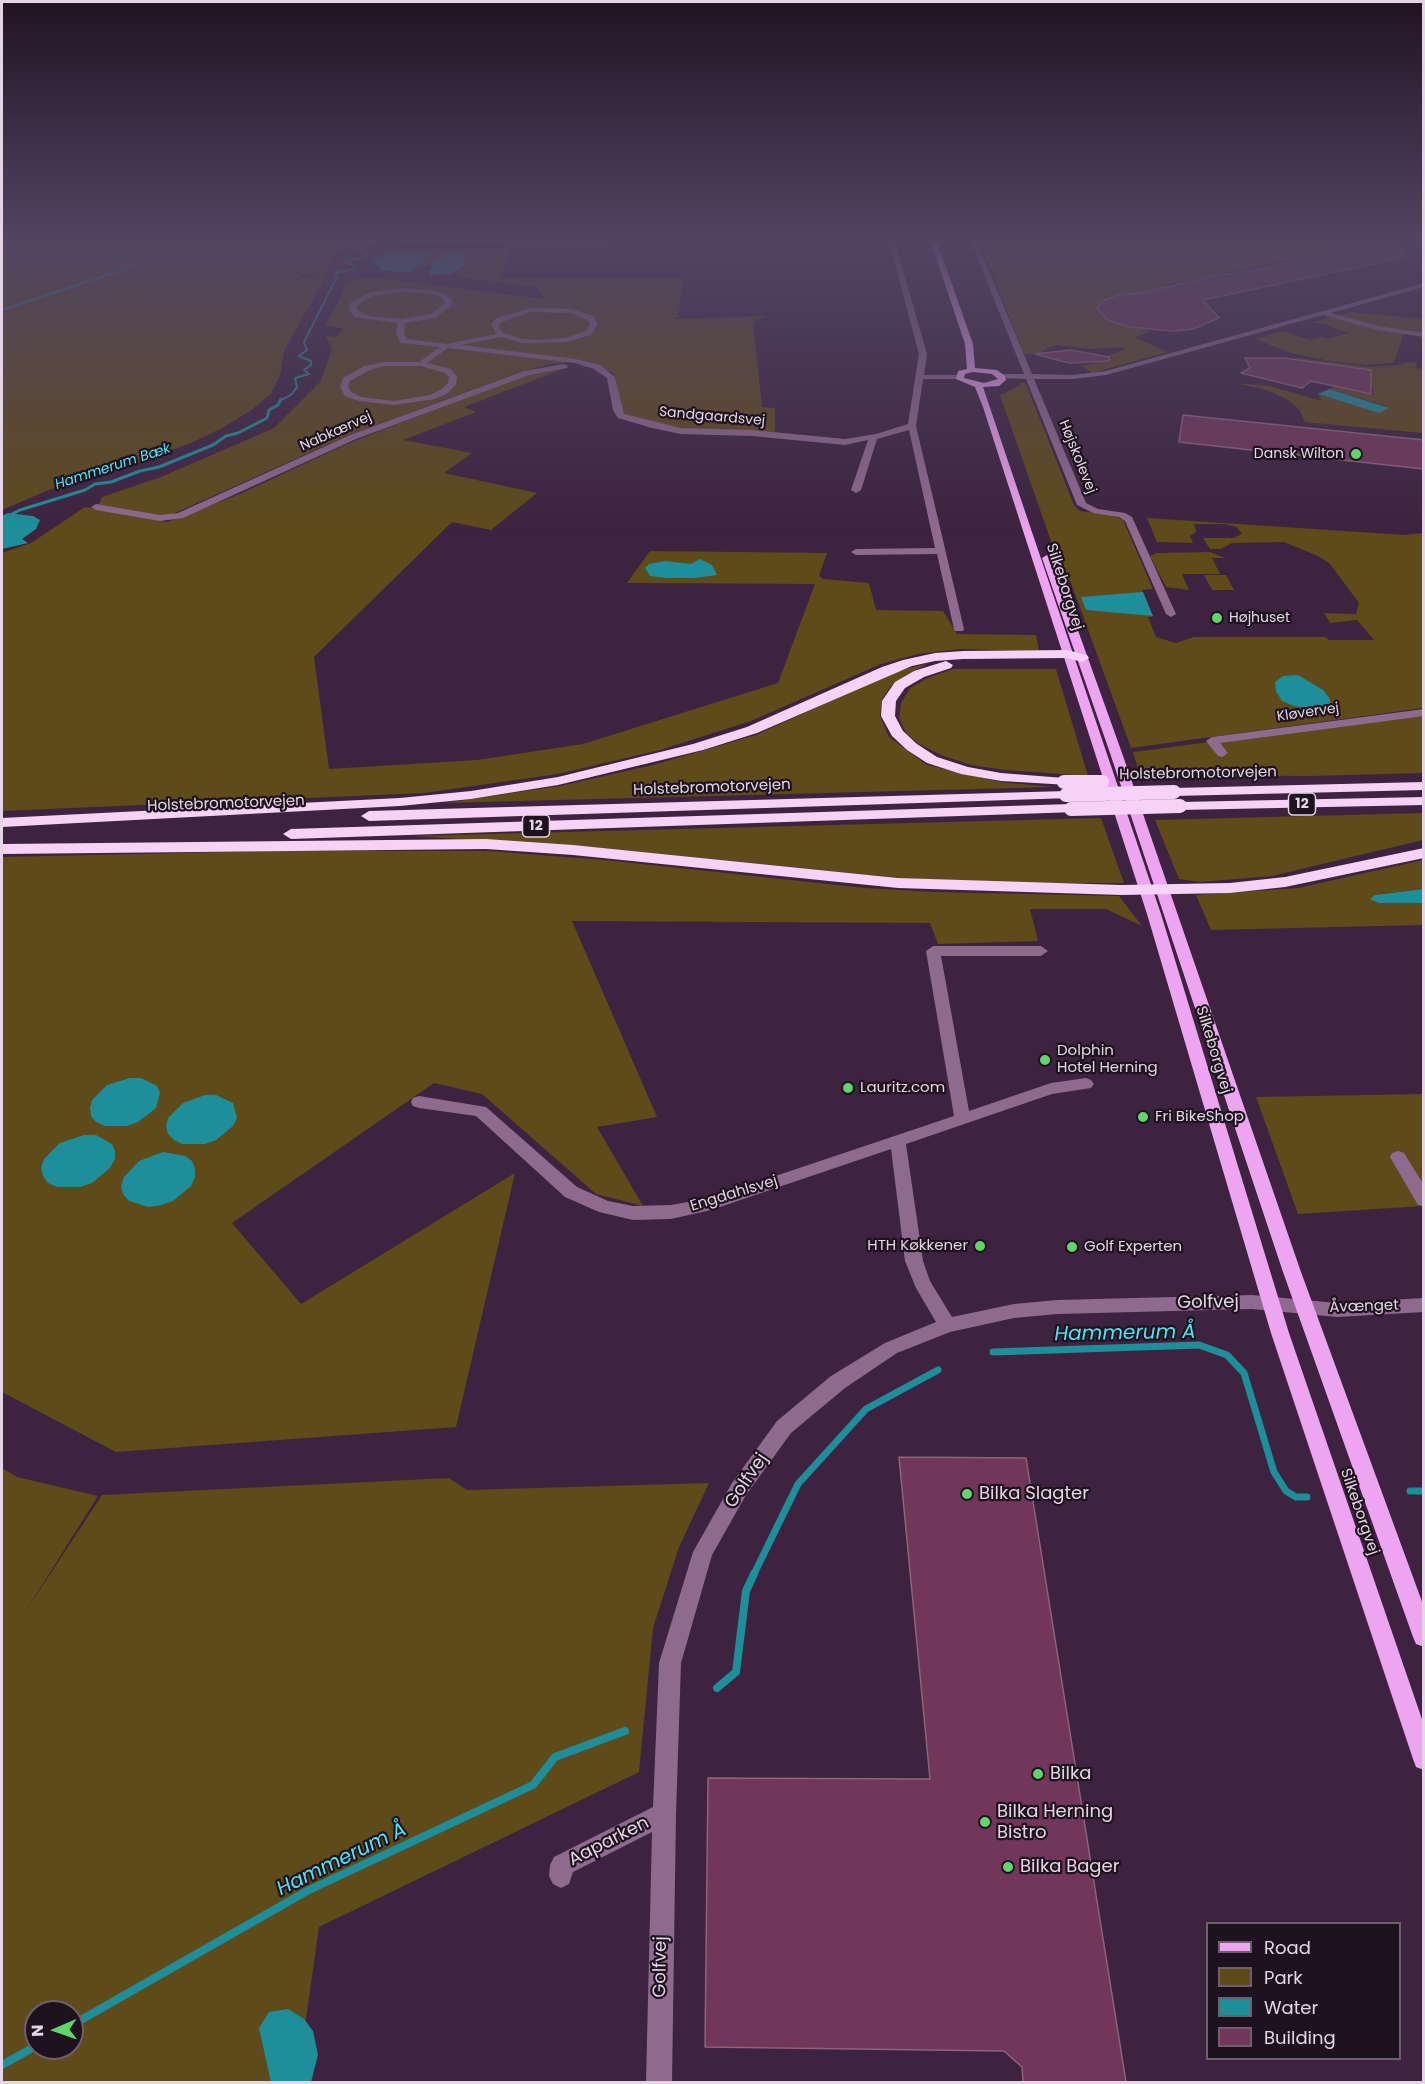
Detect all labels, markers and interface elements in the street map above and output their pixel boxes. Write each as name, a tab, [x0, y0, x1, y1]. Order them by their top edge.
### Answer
street label: Sandgaardsvej	[658, 404, 766, 430]
street label: Nabkærvej	[298, 409, 374, 455]
street label: Højskolevej	[1055, 418, 1099, 496]
water label: Hammerum Bæk	[53, 440, 173, 494]
place label: Dansk Wilton	[1254, 446, 1344, 462]
marker: Dansk Wilton	[1349, 447, 1363, 461]
street label: Silkeborgvej	[1042, 541, 1086, 633]
place label: Højhuset	[1229, 610, 1290, 626]
marker: Højhuset	[1210, 611, 1224, 625]
street label: Kløvervej	[1276, 700, 1340, 726]
street label: Holstebromotorvejen	[1119, 764, 1277, 784]
street label: Holstebromotorvejen	[633, 776, 791, 800]
street label: Holstebromotorvejen	[147, 792, 305, 816]
road number: 12	[1288, 793, 1316, 815]
road number: 12	[522, 815, 550, 837]
street label: Silkeborgvej	[1191, 1004, 1235, 1096]
place label: Dolphin Hotel Herning	[1057, 1042, 1158, 1077]
marker: Dolphin Hotel Herning	[1038, 1053, 1052, 1067]
place label: Lauritz.com	[860, 1079, 945, 1097]
marker: Lauritz.com	[841, 1081, 855, 1095]
place label: Fri BikeShop	[1155, 1108, 1244, 1126]
marker: Fri BikeShop	[1136, 1110, 1150, 1124]
street label: Engdahlsvej	[688, 1172, 780, 1216]
place label: HTH Køkkener	[867, 1237, 968, 1255]
place label: Golf Experten	[1084, 1238, 1182, 1256]
marker: HTH Køkkener	[973, 1239, 987, 1253]
marker: Golf Experten	[1065, 1240, 1079, 1254]
street label: Golfvej	[1177, 1292, 1239, 1314]
street label: Åvænget	[1329, 1297, 1399, 1317]
water label: Hammerum Å	[1054, 1321, 1196, 1347]
street label: Golfvej	[721, 1449, 773, 1513]
street label: Silkeborgvej	[1336, 1466, 1382, 1558]
place label: Bilka Slagter	[979, 1483, 1089, 1505]
marker: Bilka Slagter	[960, 1487, 974, 1501]
place label: Bilka	[1050, 1763, 1091, 1785]
marker: Bilka	[1031, 1767, 1045, 1781]
place label: Bilka Herning Bistro	[997, 1801, 1113, 1844]
street label: Aaparken	[565, 1813, 653, 1871]
marker: Bilka Herning Bistro	[978, 1815, 992, 1829]
water label: Hammerum Å	[273, 1818, 411, 1902]
place label: Bilka Bager	[1020, 1856, 1119, 1878]
marker: Bilka Bager	[1001, 1860, 1015, 1874]
legend	[1206, 1922, 1401, 2060]
text: Road	[1264, 1935, 1311, 1960]
street label: Golfvej	[650, 1936, 672, 1998]
text: Park	[1264, 1965, 1303, 1990]
text: Water	[1264, 1995, 1318, 2020]
north arrow	[24, 2000, 84, 2060]
text: N	[26, 2024, 49, 2037]
text: Building	[1264, 2025, 1336, 2050]

